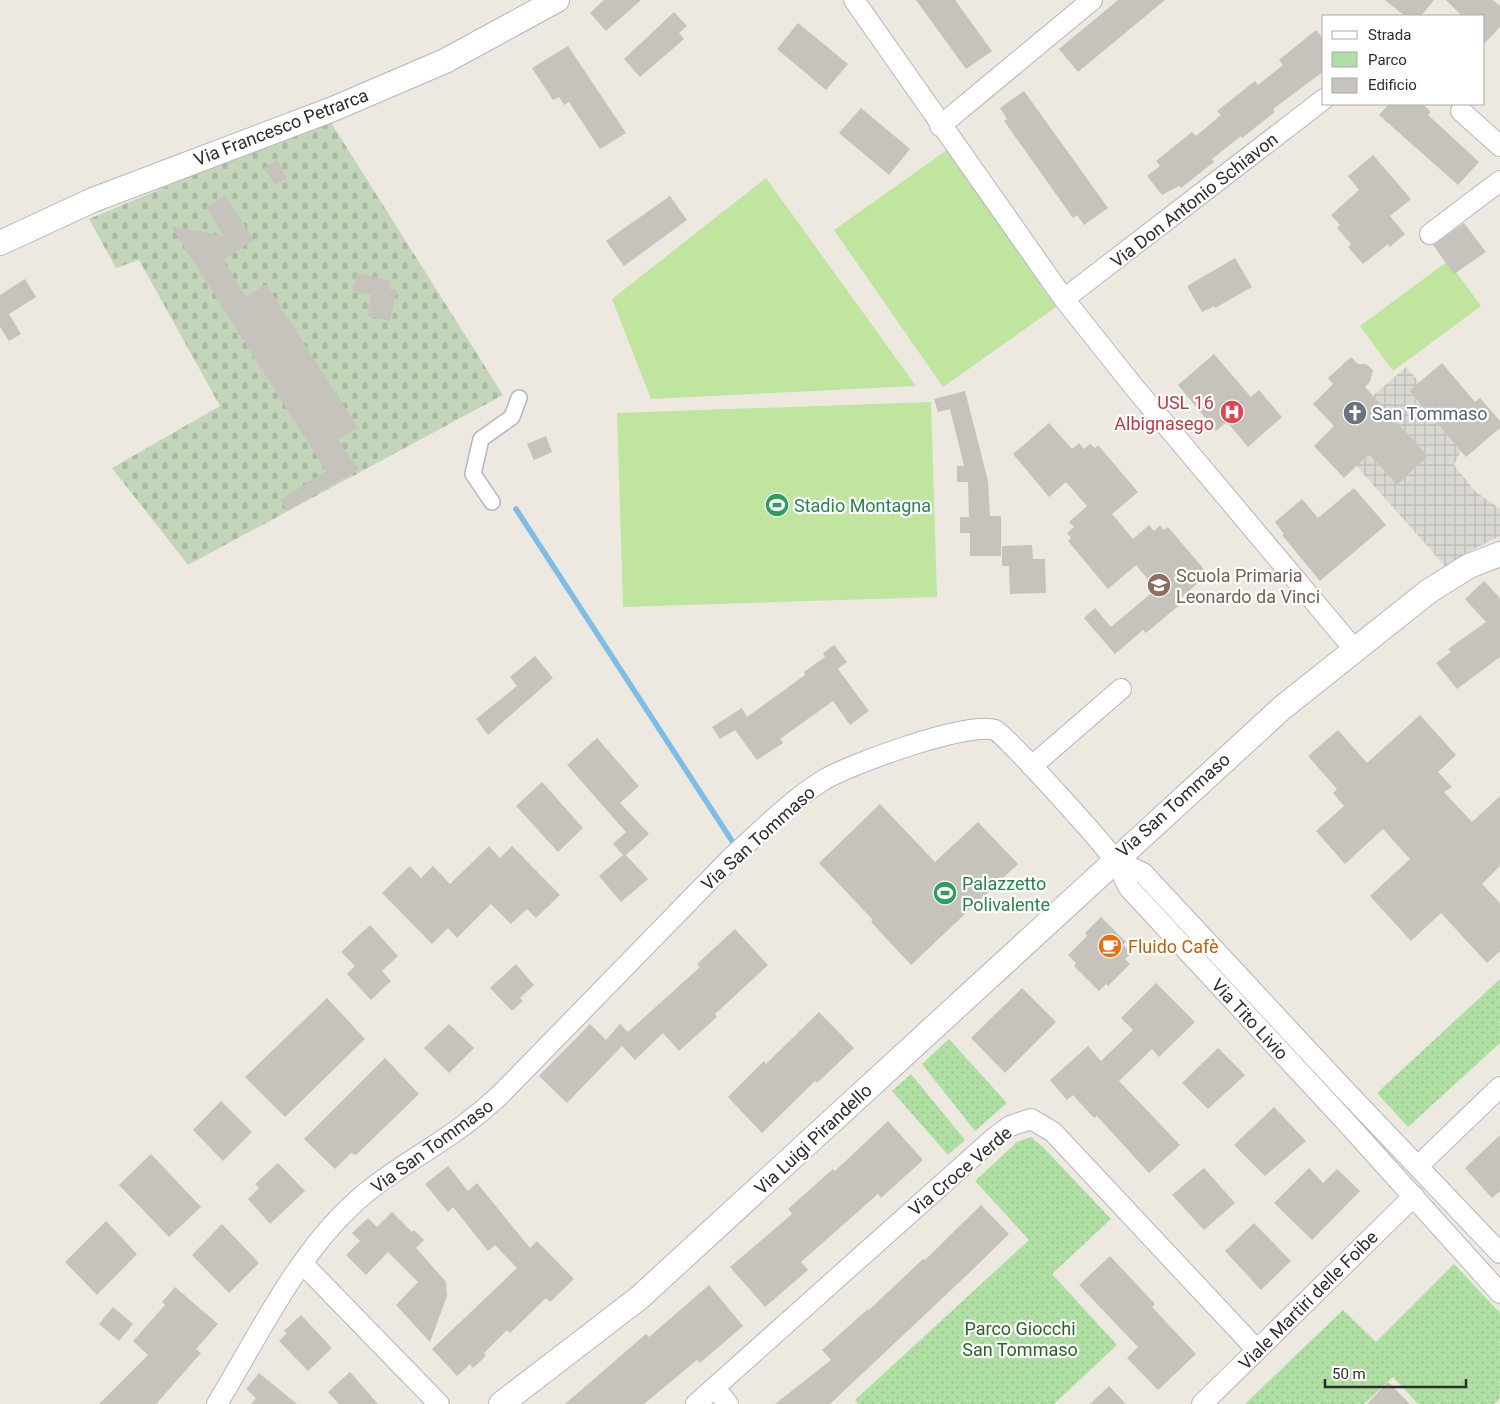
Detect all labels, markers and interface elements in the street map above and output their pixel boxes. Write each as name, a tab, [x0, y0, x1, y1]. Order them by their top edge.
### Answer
legend	[1322, 15, 1485, 105]
text: Strada	[1368, 26, 1411, 44]
text: Parco	[1368, 51, 1407, 69]
text: Edificio	[1368, 76, 1417, 94]
street label: Via Francesco Petrarca	[191, 84, 371, 170]
street label: Via Don Antonio Schiavon	[1106, 128, 1282, 272]
place label: USL 16 Albignasego	[1114, 392, 1214, 434]
hospital icon: USL 16 Albignasego	[1219, 399, 1245, 425]
church icon: San Tommaso	[1342, 400, 1368, 426]
place label: San Tommaso	[1372, 403, 1488, 424]
sports icon: Stadio Montagna	[764, 492, 790, 518]
place label: Stadio Montagna	[794, 495, 931, 516]
place label: Scuola Primaria Leonardo da Vinci	[1176, 565, 1320, 607]
school or university icon: Scuola Primaria Leonardo da Vinci	[1146, 572, 1172, 598]
street label: Via San Tommaso	[1112, 748, 1234, 862]
street label: Via San Tommaso	[697, 781, 819, 895]
place label: Palazzetto Polivalente	[962, 873, 1050, 915]
sports icon: Palazzetto Polivalente	[932, 880, 958, 906]
cafe icon: Fluido Cafè	[1097, 933, 1123, 959]
place label: Fluido Cafè	[1128, 936, 1219, 957]
street label: Via Tito Livio	[1207, 974, 1293, 1064]
street label: Via Luigi Pirandello	[750, 1079, 876, 1199]
street label: Via San Tommaso	[367, 1095, 497, 1197]
street label: Via Croce Verde	[904, 1122, 1016, 1220]
street label: Viale Martiri delle Foibe	[1234, 1226, 1382, 1374]
park label: Parco Giocchi San Tommaso	[962, 1318, 1078, 1360]
scale bar	[1325, 1356, 1466, 1388]
text: 50 m	[1332, 1365, 1366, 1383]

